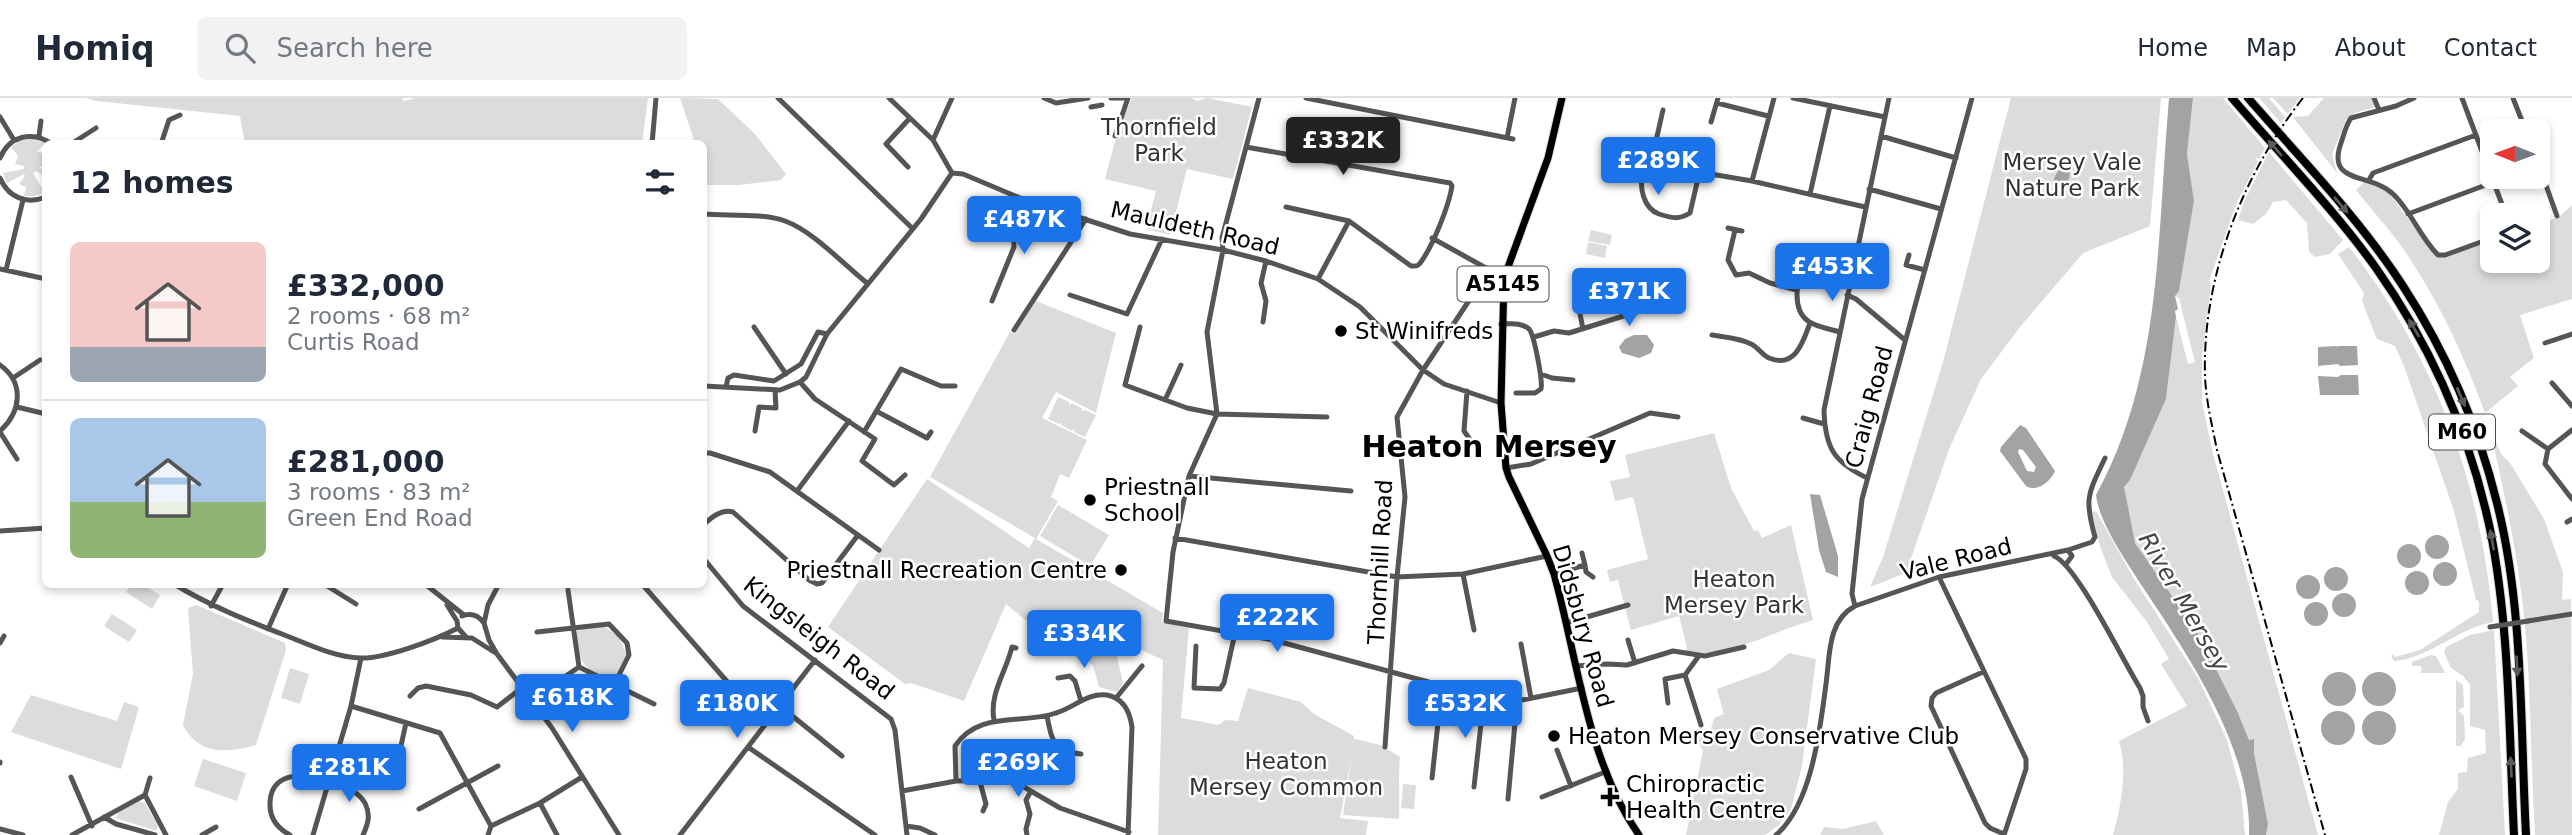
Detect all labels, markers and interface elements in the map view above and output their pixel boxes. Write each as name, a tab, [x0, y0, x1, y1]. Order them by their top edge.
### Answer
search box	[197, 17, 687, 80]
text: Homiq	[35, 29, 155, 68]
icon: search	[221, 29, 259, 67]
text: Search here	[277, 33, 433, 63]
text: Home	[2137, 34, 2208, 62]
text: Map	[2246, 34, 2297, 62]
text: About	[2335, 34, 2406, 62]
text: Contact	[2444, 34, 2537, 62]
park label: Thornfield Park	[1100, 114, 1217, 166]
pin: £332K	[1294, 118, 1392, 177]
north arrow	[2480, 119, 2550, 189]
map controls	[2480, 119, 2550, 273]
text: £332K	[1302, 127, 1384, 153]
pin: £289K	[1609, 138, 1707, 197]
one-way arrow	[2268, 140, 2284, 157]
text: £289K	[1617, 147, 1699, 173]
park label: Mersey Vale Nature Park	[2002, 149, 2142, 201]
icon: filters	[641, 163, 679, 201]
text: 12 homes	[70, 165, 234, 200]
street label: Mauldeth Road	[1108, 196, 1282, 260]
pin: £487K	[975, 197, 1073, 256]
one-way arrow	[2333, 197, 2348, 214]
button: layers	[2480, 203, 2550, 273]
text: £487K	[983, 206, 1065, 232]
pin: £453K	[1783, 244, 1881, 303]
text: £453K	[1791, 253, 1873, 279]
road number: A5145	[1458, 266, 1548, 302]
text: £332,000	[287, 268, 445, 303]
pin: £371K	[1580, 268, 1678, 328]
icon: home	[126, 270, 210, 354]
text: £371K	[1588, 278, 1670, 304]
text: 2 rooms · 68 m²	[287, 303, 471, 329]
place label: St Winifreds	[1355, 318, 1493, 344]
one-way arrow	[2408, 318, 2420, 337]
marker: St Winifreds	[1333, 323, 1349, 339]
text: Curtis Road	[287, 329, 420, 355]
street label: Craig Road	[1840, 343, 1898, 471]
one-way arrow	[2456, 387, 2467, 408]
road number: M60	[2429, 414, 2495, 450]
district label: Heaton Mersey	[1361, 429, 1617, 464]
text: £281,000	[287, 444, 445, 479]
icon: home	[126, 446, 210, 530]
place label: Priestnall School	[1104, 474, 1210, 526]
text: 3 rooms · 83 m²	[287, 479, 471, 505]
street label: Thornhill Road	[1363, 479, 1397, 646]
marker: Priestnall School	[1082, 492, 1098, 508]
text: Green End Road	[287, 505, 473, 531]
water label: River Mersey	[2133, 527, 2236, 678]
one-way arrow	[2486, 529, 2497, 551]
street label: Vale Road	[1898, 533, 2014, 585]
street label: Didsbury Road	[1547, 542, 1619, 710]
place label: Priestnall Recreation Centre	[787, 557, 1107, 583]
marker: Priestnall Recreation Centre	[1113, 562, 1129, 578]
park label: Heaton Mersey Park	[1664, 566, 1805, 618]
street label: Kingsleigh Road	[739, 571, 899, 705]
pin: £222K	[1228, 594, 1326, 654]
text: £222K	[1236, 604, 1318, 630]
pin: £334K	[1035, 610, 1133, 670]
text: £334K	[1043, 620, 1125, 646]
one-way arrow	[2512, 655, 2523, 677]
pin: £618K	[523, 674, 621, 734]
pin: £180K	[688, 680, 786, 740]
pin: £532K	[1416, 680, 1514, 740]
text: £618K	[531, 684, 613, 710]
text: £180K	[696, 690, 778, 716]
text: £532K	[1424, 690, 1506, 716]
place label: Heaton Mersey Conservative Club	[1568, 723, 1959, 749]
marker: Heaton Mersey Conservative Club	[1546, 728, 1562, 744]
pin: £269K	[969, 740, 1067, 799]
pin: £281K	[300, 744, 398, 804]
park label: Heaton Mersey Common	[1189, 748, 1383, 800]
text: £269K	[977, 749, 1059, 775]
text: £281K	[308, 754, 390, 780]
one-way arrow	[2505, 756, 2516, 778]
place label: Chiropractic Health Centre	[1626, 771, 1786, 823]
marker: Chiropractic Health Centre	[1600, 787, 1620, 807]

